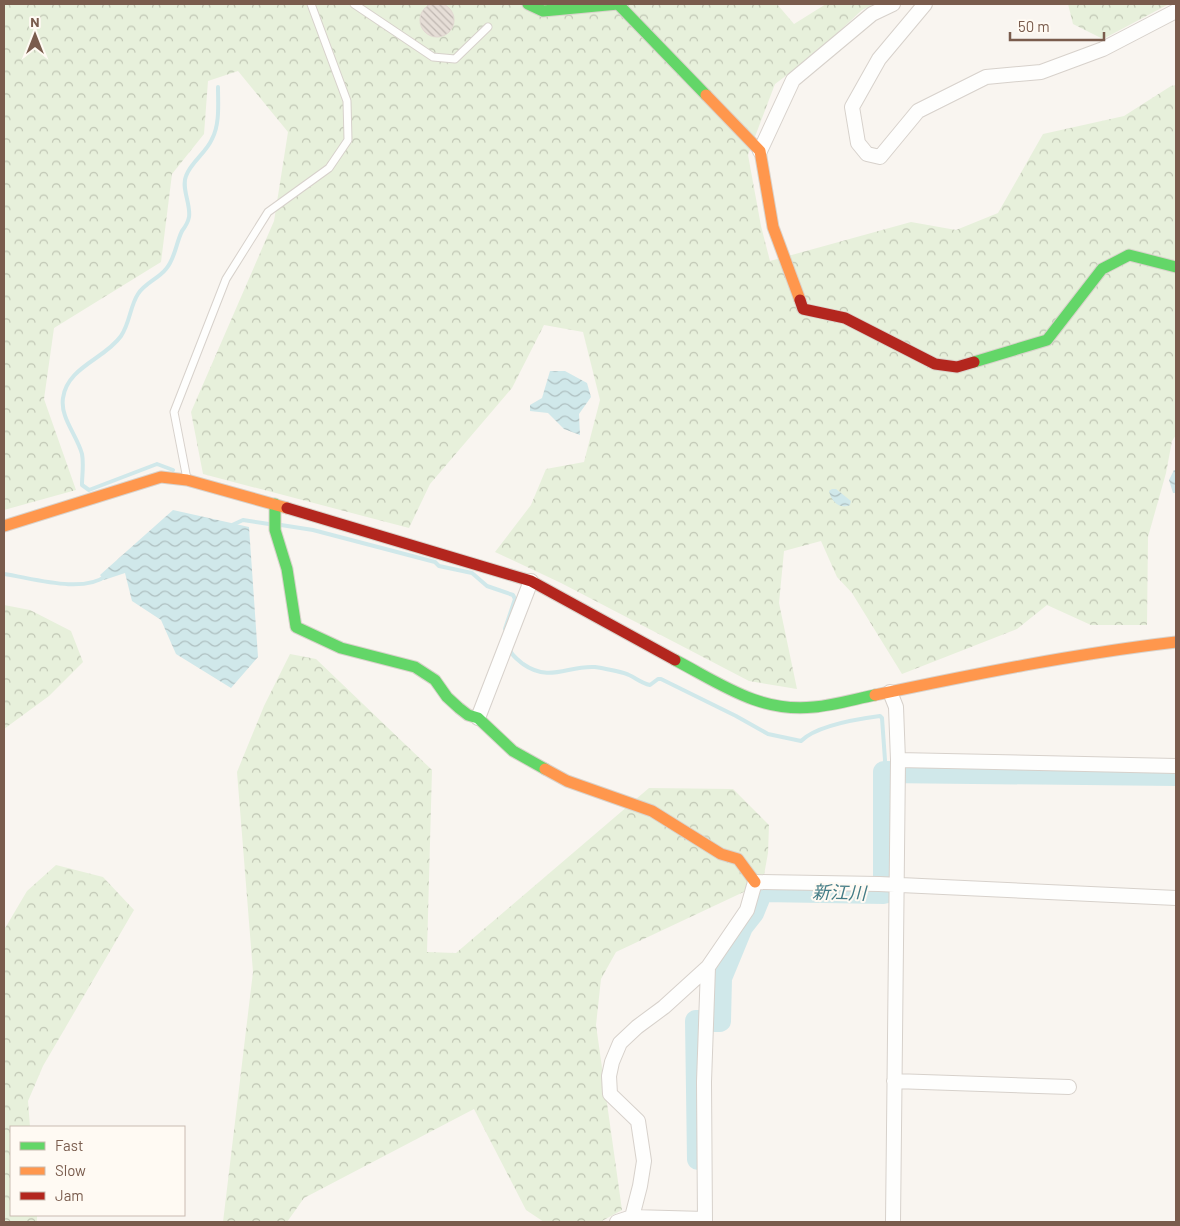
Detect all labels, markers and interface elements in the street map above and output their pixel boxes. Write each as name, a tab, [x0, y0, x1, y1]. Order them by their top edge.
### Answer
north arrow	[10, 10, 60, 60]
scale bar	[1010, 10, 1104, 42]
text: N	[30, 13, 40, 30]
text: 50 m	[1018, 17, 1050, 35]
water label: 新江川	[812, 881, 868, 904]
legend	[10, 1126, 185, 1216]
text: Fast	[55, 1136, 83, 1154]
text: Slow	[55, 1161, 86, 1179]
text: Jam	[55, 1186, 84, 1204]

